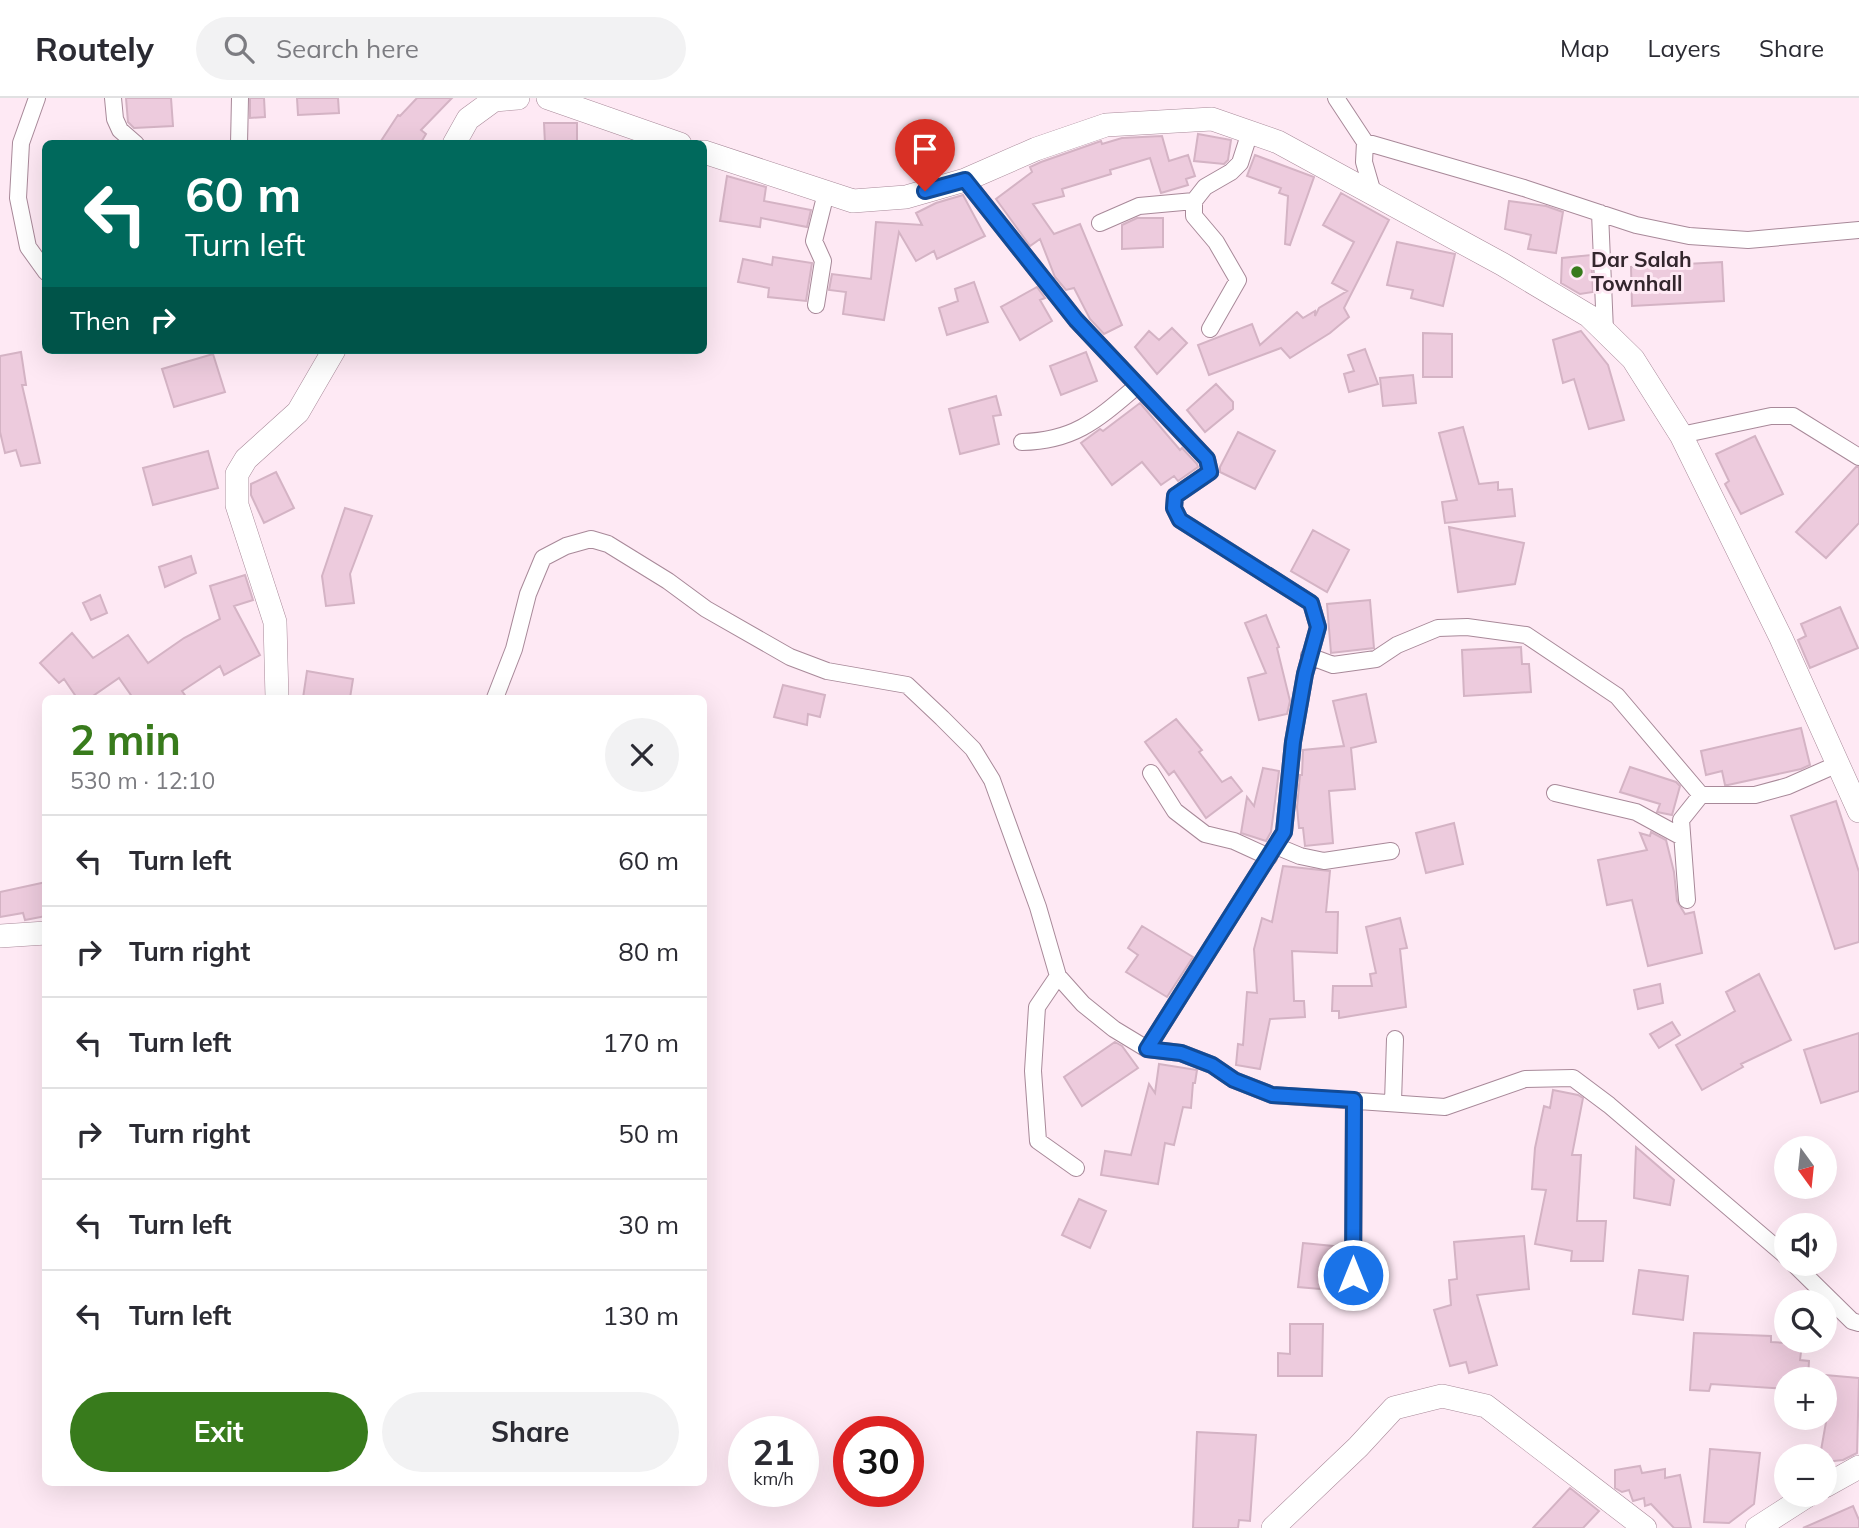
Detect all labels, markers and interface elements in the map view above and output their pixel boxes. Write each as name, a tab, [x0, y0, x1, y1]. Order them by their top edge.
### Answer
search box	[196, 17, 686, 80]
text: Routely	[35, 28, 154, 69]
icon: search	[220, 29, 258, 67]
text: Search here	[276, 32, 419, 65]
text: Map	[1560, 33, 1609, 63]
text: Layers	[1647, 33, 1721, 63]
text: Share	[1759, 33, 1824, 63]
pin	[895, 119, 955, 191]
icon: arrive	[906, 130, 944, 168]
text: 60 m	[185, 163, 301, 224]
icon: left	[70, 168, 161, 259]
text: Turn left	[185, 224, 305, 264]
place label: Dar Salah Townhall	[1591, 246, 1692, 296]
marker: Dar Salah Townhall	[1569, 264, 1585, 280]
icon: right	[144, 301, 182, 339]
text: Then	[70, 304, 130, 337]
text: 2 min	[70, 713, 181, 766]
button: close	[605, 718, 679, 792]
text: 530 m · 12:10	[70, 766, 215, 795]
icon: left	[70, 842, 108, 880]
text: Turn left	[129, 844, 231, 877]
text: 60 m	[618, 844, 679, 877]
icon: right	[70, 933, 108, 971]
text: Turn right	[129, 935, 250, 968]
text: 80 m	[618, 935, 679, 968]
icon: left	[70, 1024, 108, 1062]
text: Turn left	[129, 1026, 231, 1059]
text: 170 m	[603, 1026, 679, 1059]
icon: right	[70, 1115, 108, 1153]
text: Turn right	[129, 1117, 250, 1150]
text: 50 m	[618, 1117, 679, 1150]
north arrow	[1774, 1136, 1838, 1199]
map controls	[1774, 1136, 1837, 1507]
icon: left	[70, 1206, 108, 1244]
text: Turn left	[129, 1208, 231, 1241]
text: 30 m	[618, 1208, 679, 1241]
button: sound	[1774, 1213, 1837, 1276]
position arrow	[1316, 1238, 1390, 1312]
button: search	[1774, 1290, 1837, 1353]
icon: left	[70, 1297, 108, 1335]
text: Turn left	[129, 1299, 231, 1332]
text: 130 m	[603, 1299, 679, 1332]
button: +	[1774, 1367, 1837, 1430]
button: Exit	[70, 1392, 368, 1472]
button: Share	[382, 1392, 679, 1472]
speed limit sign: 30	[833, 1416, 924, 1507]
text: 21	[752, 1430, 795, 1474]
button: −	[1774, 1444, 1837, 1507]
text: km/h	[753, 1467, 794, 1490]

